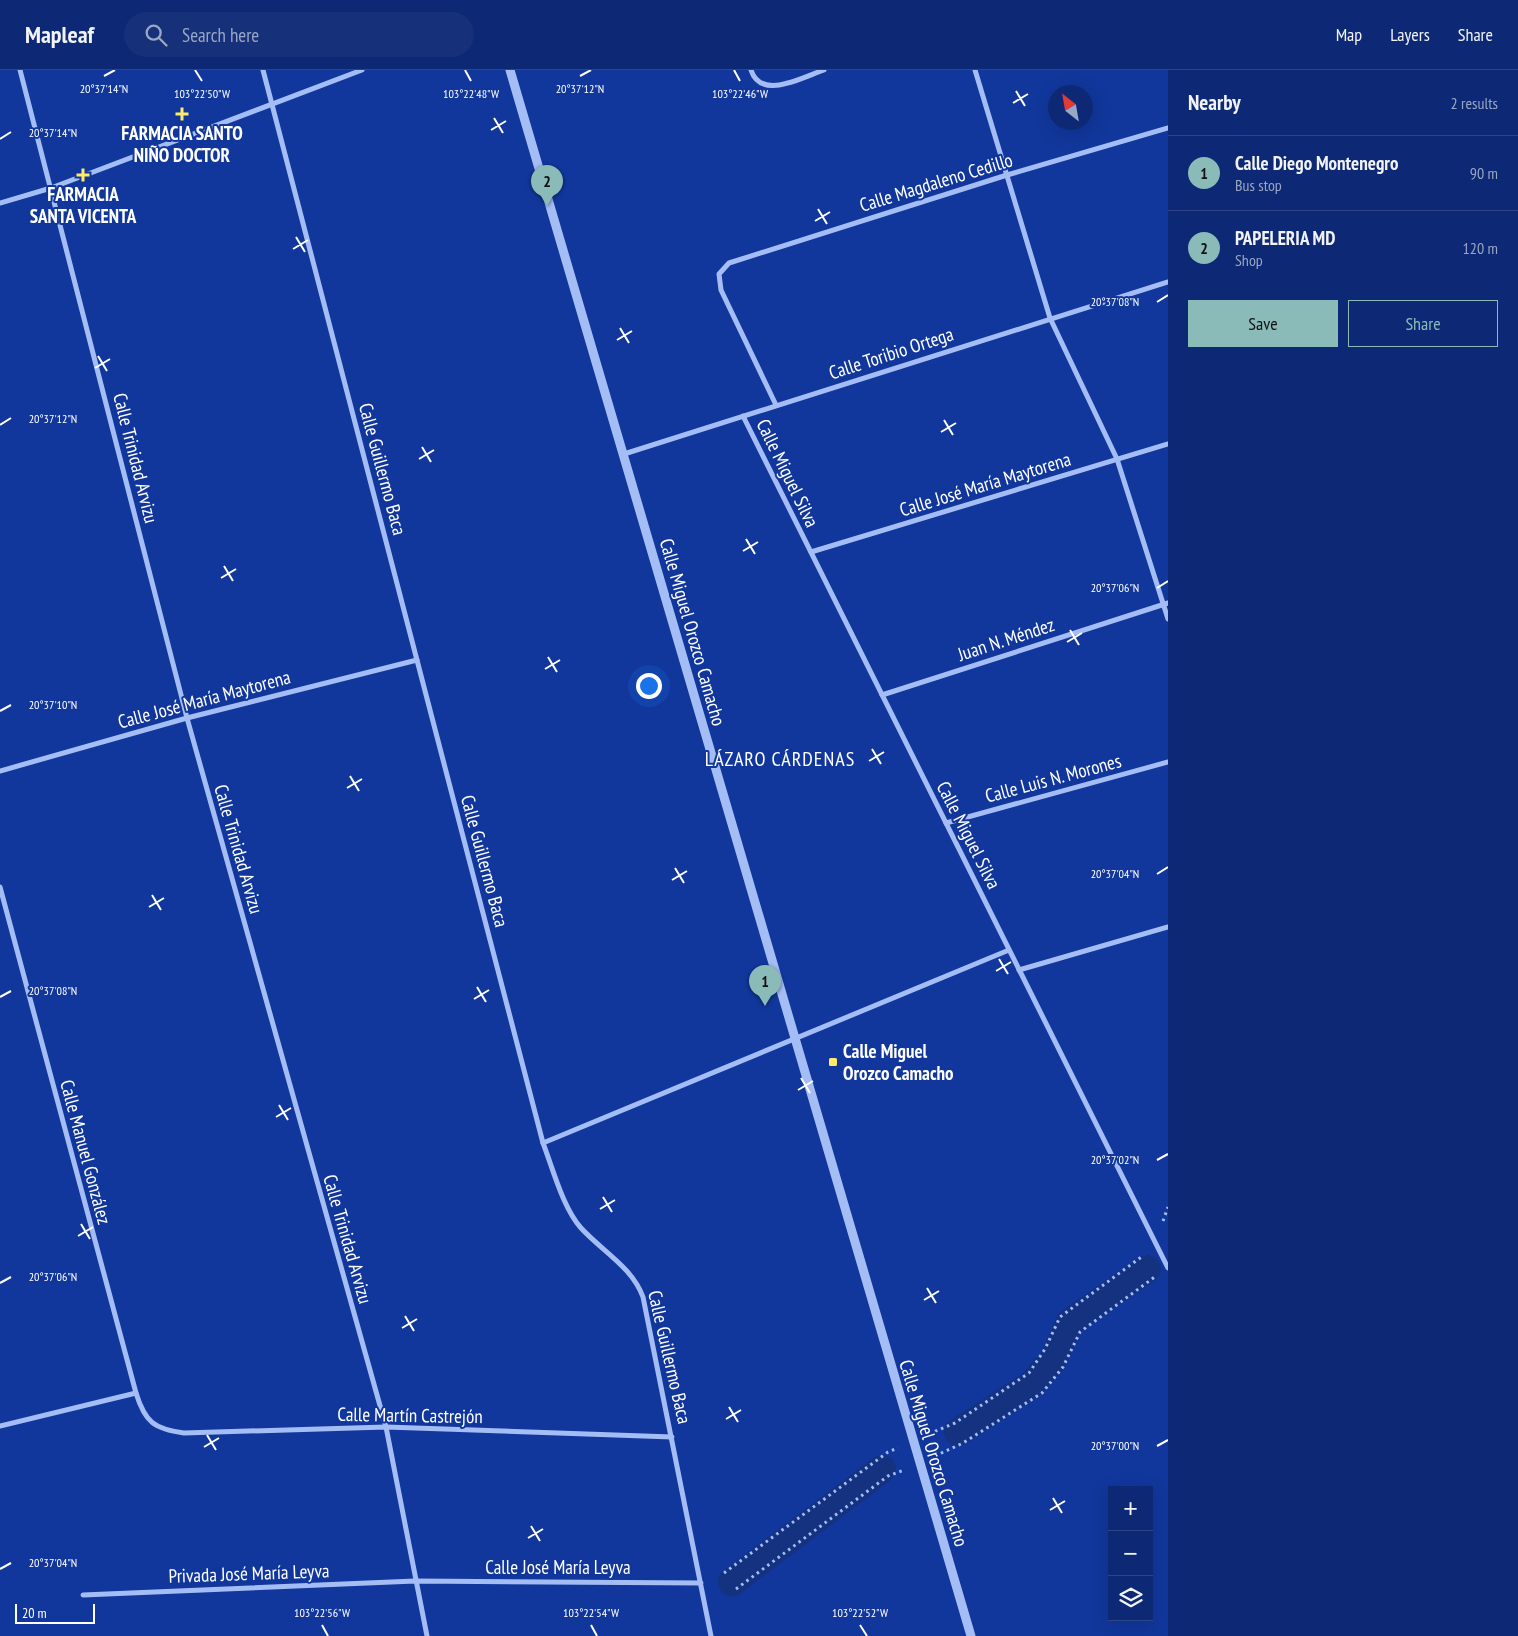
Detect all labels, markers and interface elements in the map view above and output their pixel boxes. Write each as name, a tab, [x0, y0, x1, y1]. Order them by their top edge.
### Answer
search box	[124, 12, 474, 57]
text: Mapleaf	[25, 19, 94, 50]
icon: search	[142, 21, 170, 49]
text: Search here	[182, 23, 259, 47]
text: Map	[1336, 23, 1362, 46]
text: Layers	[1390, 23, 1430, 46]
text: Share	[1458, 23, 1493, 46]
text: 20°37'14"N	[80, 81, 128, 96]
text: 20°37'12"N	[556, 81, 604, 96]
north arrow	[1048, 85, 1093, 130]
text: 103°22'50"W	[174, 86, 230, 101]
text: 103°22'48"W	[443, 86, 499, 101]
text: 103°22'46"W	[712, 86, 768, 101]
text: Nearby	[1188, 89, 1241, 116]
text: 2 results	[1451, 93, 1498, 113]
marker: FARMACIA SANTO NIÑO DOCTOR	[176, 108, 188, 120]
place label: FARMACIA SANTO NIÑO DOCTOR	[121, 121, 243, 167]
text: 20°37'14"N	[29, 125, 77, 140]
street label: Calle Magdaleno Cedillo	[857, 147, 1015, 217]
text: Calle Diego Montenegro	[1235, 151, 1398, 175]
text: 1	[1200, 163, 1208, 183]
text: 90 m	[1470, 163, 1498, 183]
pin: 2	[531, 165, 563, 206]
marker: FARMACIA SANTA VICENTA	[77, 169, 89, 181]
text: Bus stop	[1235, 175, 1282, 195]
place label: FARMACIA SANTA VICENTA	[30, 182, 137, 228]
text: PAPELERIA MD	[1235, 226, 1335, 250]
text: 2	[1200, 238, 1208, 258]
text: 120 m	[1463, 238, 1498, 258]
text: Shop	[1235, 250, 1263, 270]
text: 20°37'08"N	[1091, 294, 1139, 309]
button: Save	[1188, 300, 1338, 347]
button: Share	[1348, 300, 1498, 347]
street label: Calle Toribio Ortega	[826, 322, 956, 384]
street label: Calle Trinidad Arvizu	[108, 390, 164, 526]
street label: Calle Guillermo Baca	[354, 400, 412, 538]
text: 20°37'12"N	[29, 411, 77, 426]
street label: Calle Miguel Silva	[751, 415, 825, 531]
street label: Calle José María Maytorena	[897, 447, 1073, 521]
street label: Calle Miguel Orozco Camacho	[655, 535, 731, 729]
text: 20°37'06"N	[1091, 580, 1139, 595]
street label: Juan N. Méndez	[954, 612, 1058, 666]
street label: Calle José María Maytorena	[115, 664, 293, 734]
your location	[636, 673, 662, 699]
text: 20°37'10"N	[29, 697, 77, 712]
district label: LÁZARO CÁRDENAS	[705, 746, 855, 772]
street label: Calle Luis N. Morones	[982, 748, 1124, 808]
street label: Calle Miguel Silva	[932, 777, 1006, 893]
street label: Calle Trinidad Arvizu	[209, 782, 269, 916]
street label: Calle Guillermo Baca	[456, 792, 514, 930]
text: 20°37'04"N	[1091, 866, 1139, 881]
pin: 1	[749, 965, 781, 1006]
text: 20°37'08"N	[29, 983, 77, 998]
place label: Calle Miguel Orozco Camacho	[843, 1039, 954, 1085]
marker: Calle Miguel Orozco Camacho	[827, 1056, 839, 1068]
street label: Calle Manuel González	[55, 1077, 117, 1227]
text: 20°37'02"N	[1091, 1152, 1139, 1167]
street label: Calle Trinidad Arvizu	[318, 1172, 378, 1306]
text: 20°37'06"N	[29, 1269, 77, 1284]
street label: Calle Guillermo Baca	[643, 1288, 697, 1426]
street label: Calle Miguel Orozco Camacho	[894, 1357, 974, 1549]
street label: Calle Martín Castrejón	[337, 1402, 483, 1428]
text: 20°37'00"N	[1091, 1438, 1139, 1453]
map controls	[1108, 1486, 1153, 1621]
button: +	[1108, 1486, 1153, 1531]
button: −	[1108, 1531, 1153, 1576]
text: 20°37'04"N	[29, 1555, 77, 1570]
street label: Calle José María Leyva	[485, 1555, 631, 1579]
street label: Privada José María Leyva	[168, 1558, 330, 1588]
button: layers	[1108, 1576, 1153, 1621]
scale bar	[15, 1601, 95, 1624]
text: 20 m	[22, 1604, 47, 1622]
text: 103°22'56"W	[294, 1605, 350, 1620]
text: 103°22'54"W	[563, 1605, 619, 1620]
text: 103°22'52"W	[832, 1605, 888, 1620]

